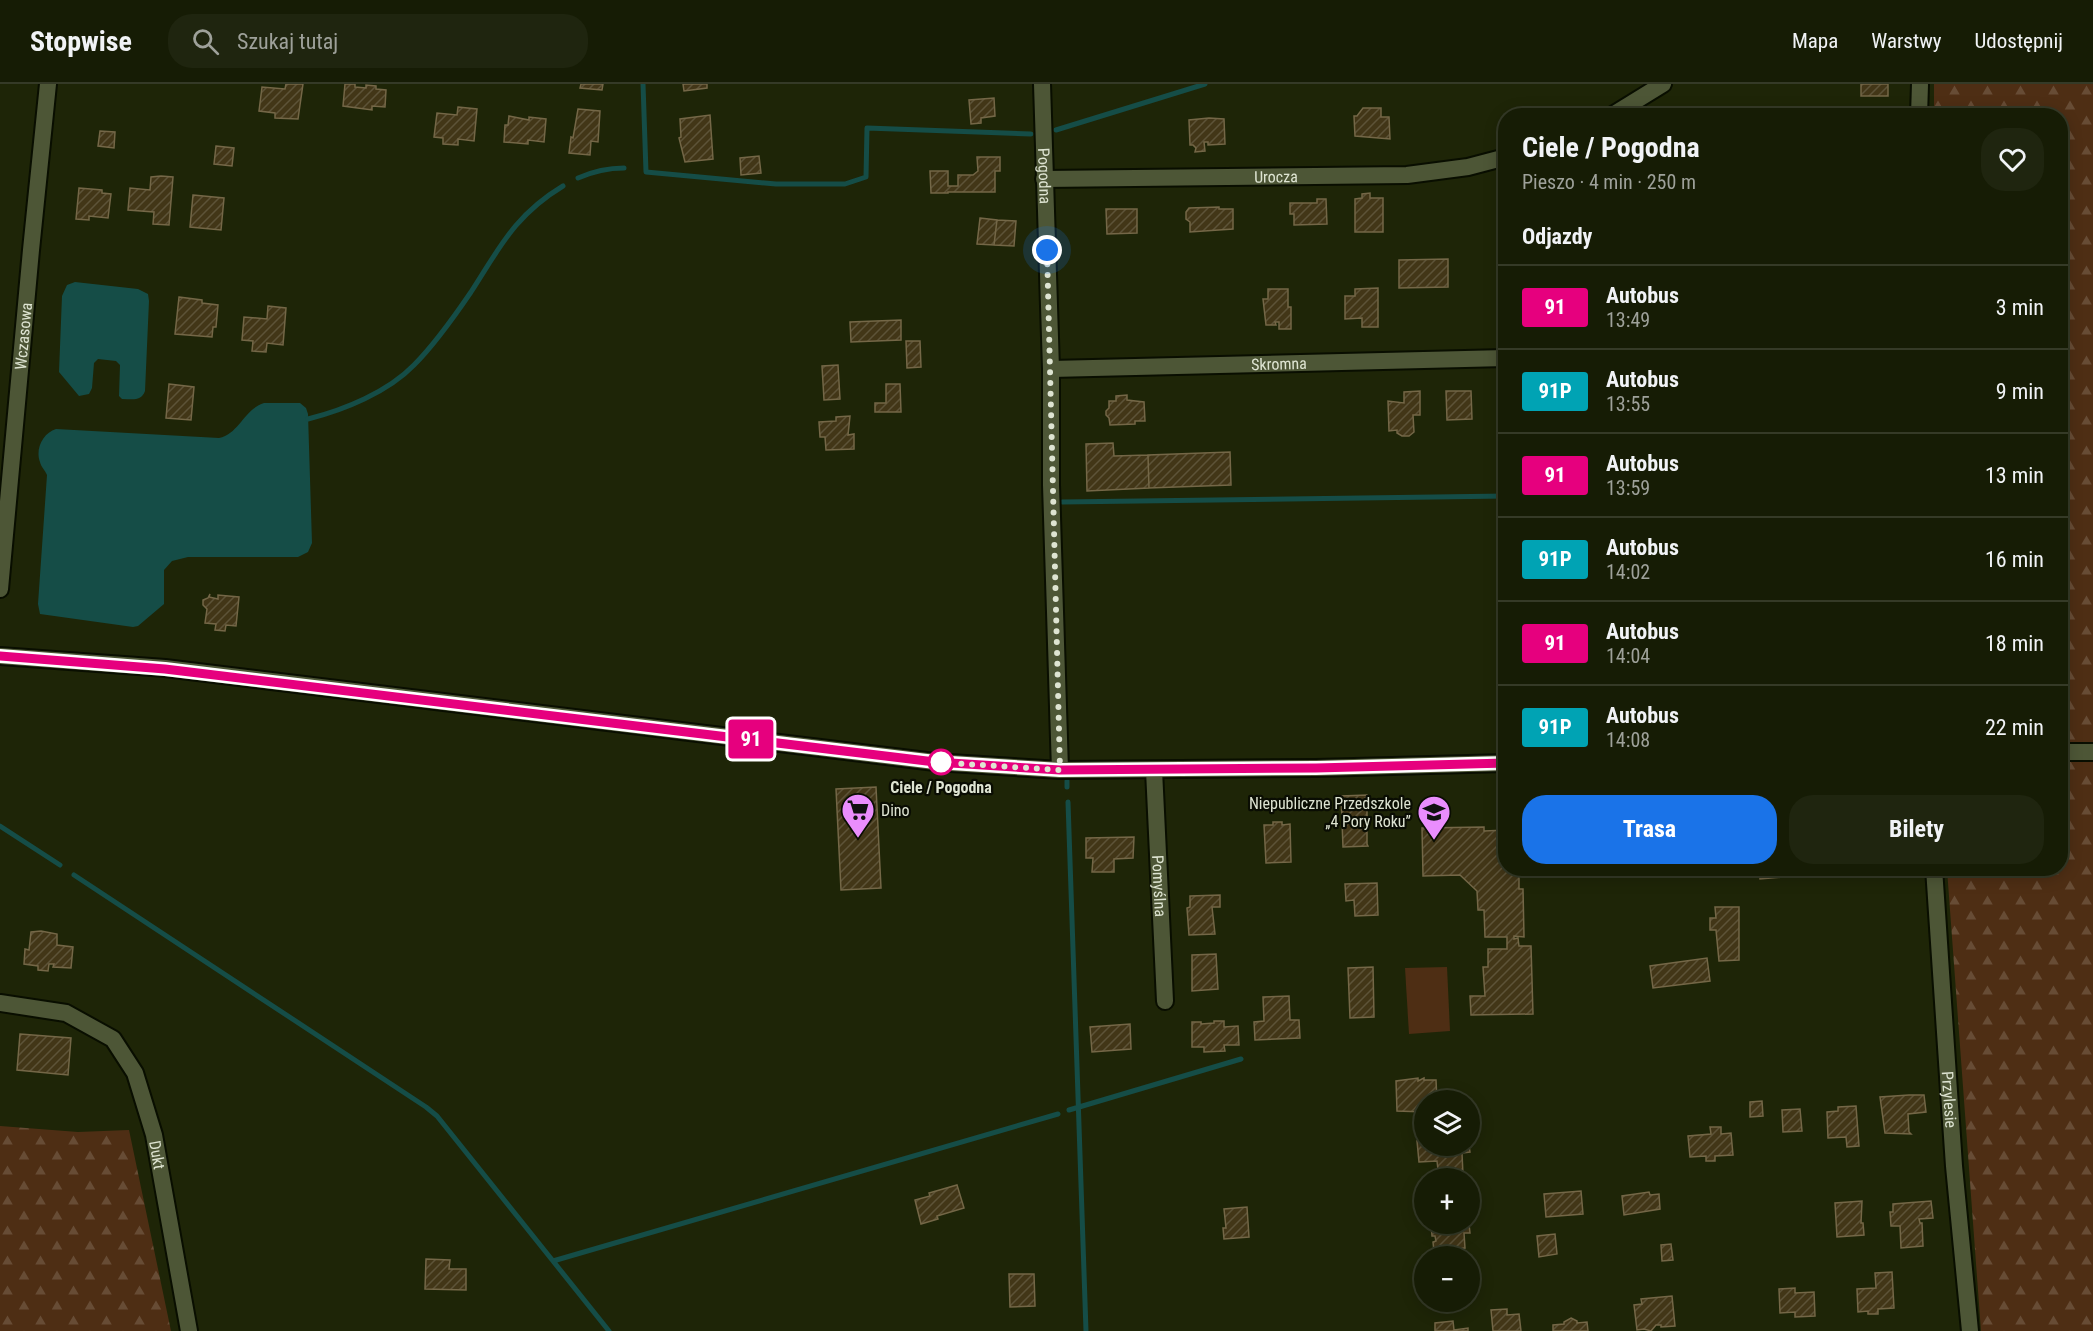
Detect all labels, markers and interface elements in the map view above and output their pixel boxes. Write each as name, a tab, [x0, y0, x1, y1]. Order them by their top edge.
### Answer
search box	[168, 14, 588, 68]
text: Stopwise	[30, 25, 132, 58]
icon: search	[189, 25, 222, 58]
text: Szukaj tutaj	[237, 29, 338, 54]
text: Mapa	[1792, 29, 1838, 53]
text: Warstwy	[1871, 29, 1942, 53]
text: Udostępnij	[1975, 29, 2063, 53]
button: heart	[1981, 128, 2044, 191]
text: Ciele / Pogodna	[1522, 131, 1700, 164]
street label: Pogodna	[1034, 148, 1055, 204]
street label: Urocza	[1254, 167, 1298, 187]
text: Pieszo · 4 min · 250 m	[1522, 170, 1696, 194]
text: Odjazdy	[1522, 224, 1592, 249]
your location	[1032, 235, 1062, 265]
text: Autobus	[1606, 283, 1679, 308]
text: 91	[1544, 295, 1566, 319]
text: 3 min	[1996, 295, 2044, 320]
street label: Wczasowa	[11, 302, 36, 371]
text: 13:49	[1606, 308, 1650, 332]
street label: Skromna	[1251, 354, 1307, 374]
text: Autobus	[1606, 367, 1679, 392]
text: 91P	[1538, 379, 1572, 403]
text: 9 min	[1996, 379, 2044, 404]
text: 13:55	[1606, 392, 1650, 416]
text: Autobus	[1606, 451, 1679, 476]
text: 91	[1544, 463, 1566, 487]
text: 13 min	[1985, 463, 2044, 488]
text: 13:59	[1606, 476, 1650, 500]
text: Autobus	[1606, 535, 1679, 560]
text: 91P	[1538, 547, 1572, 571]
text: 16 min	[1985, 547, 2044, 572]
text: 14:02	[1606, 560, 1650, 584]
text: Autobus	[1606, 619, 1679, 644]
text: 91	[1544, 631, 1566, 655]
text: 18 min	[1985, 631, 2044, 656]
text: 14:04	[1606, 644, 1650, 668]
text: Autobus	[1606, 703, 1679, 728]
text: 91P	[1538, 715, 1572, 739]
text: 22 min	[1985, 715, 2044, 740]
line badge: 91	[724, 720, 778, 758]
text: 91	[740, 727, 762, 751]
text: 14:08	[1606, 728, 1650, 752]
marker: Ciele / Pogodna	[928, 749, 954, 775]
place label: Ciele / Pogodna	[890, 778, 992, 797]
supermarket icon: Dino	[840, 792, 876, 839]
place label: Niepubliczne Przedszkole „4 Pory Roku”	[1249, 794, 1411, 831]
school or university icon: Niepubliczne Przedszkole „4 Pory Roku”	[1416, 794, 1452, 841]
button: Trasa	[1522, 795, 1777, 864]
button: Bilety	[1789, 795, 2044, 864]
place label: Dino	[881, 801, 910, 820]
street label: Pomyślna	[1148, 855, 1170, 917]
street label: Przylesie	[1938, 1070, 1960, 1129]
map controls	[1414, 1090, 1480, 1312]
button: layers	[1414, 1090, 1480, 1156]
street label: Dukt	[145, 1139, 169, 1171]
button: +	[1414, 1168, 1480, 1234]
button: −	[1414, 1246, 1480, 1312]

